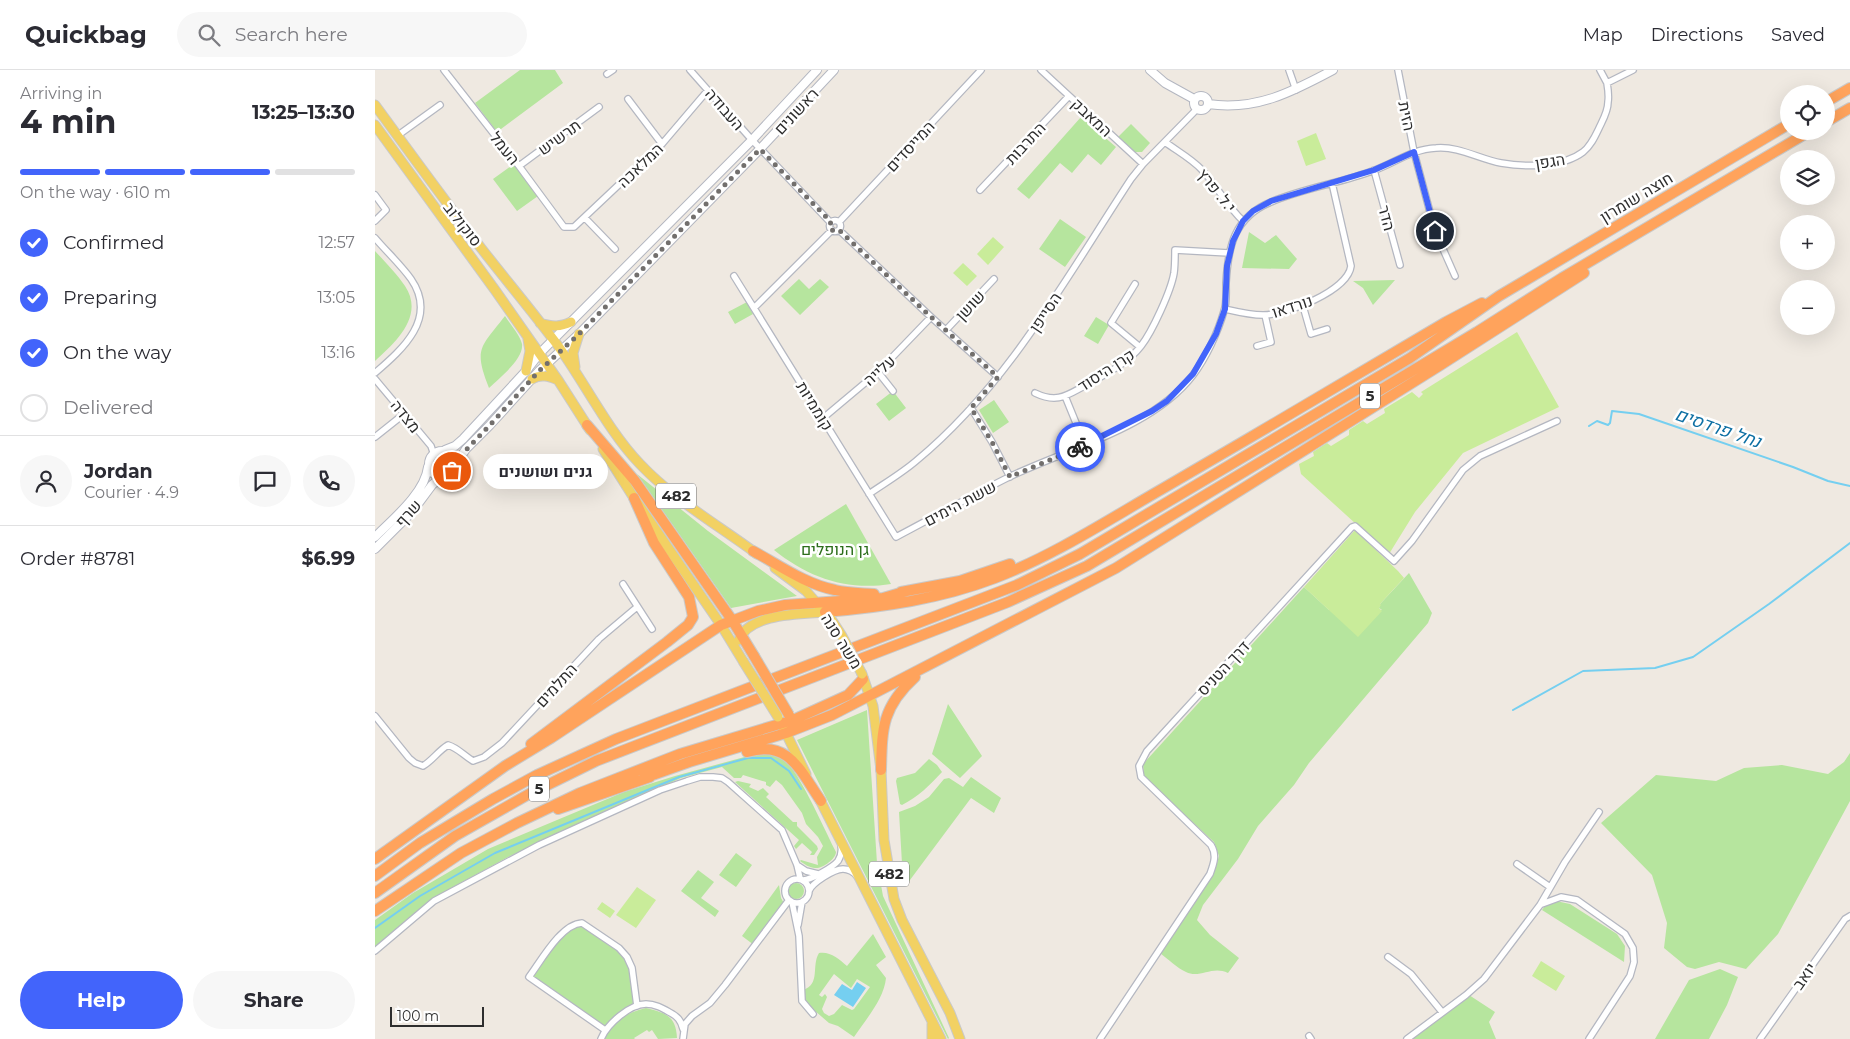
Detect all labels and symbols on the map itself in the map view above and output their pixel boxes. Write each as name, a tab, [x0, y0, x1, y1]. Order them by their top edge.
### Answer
street label: העבודה	[701, 84, 748, 134]
street label: ראשונים	[770, 84, 823, 138]
street label: המאבק	[1068, 94, 1116, 141]
street label: הזית	[1394, 100, 1419, 133]
street label: תרשיש	[534, 116, 584, 159]
street label: המייסדים	[882, 117, 939, 176]
street label: התרבות	[1001, 118, 1049, 168]
street label: העמל	[486, 128, 524, 169]
street label: המלאכה	[614, 139, 667, 192]
street label: הגפן	[1534, 150, 1566, 173]
street label: י.ל. פרץ	[1193, 165, 1240, 216]
street label: חוצה שומרון	[1596, 168, 1676, 227]
street label: סוקולוב	[439, 198, 486, 250]
street label: הדר	[1374, 203, 1399, 233]
pin	[1414, 210, 1456, 252]
street label: שושן	[952, 286, 989, 325]
street label: הסייפן	[1025, 289, 1066, 336]
street label: נורדאו	[1269, 291, 1315, 322]
street label: קרן היסוד	[1074, 345, 1138, 396]
street label: עלייה	[859, 351, 899, 390]
street label: קוממיות	[792, 378, 837, 434]
road number: 5	[1360, 384, 1380, 408]
street label: מצדה	[387, 396, 425, 437]
water label: נחל פרדסים	[1672, 403, 1765, 453]
courier	[1055, 422, 1105, 472]
pin	[431, 450, 473, 492]
callout: גנים ושושנים	[482, 454, 607, 488]
street label: ששת הימים	[921, 477, 1000, 530]
road number: 482	[656, 484, 696, 508]
street label: שרף	[391, 496, 425, 531]
park label: גן הנופלים	[801, 540, 869, 559]
street label: משה סנה	[817, 610, 866, 673]
street label: דרך הטניס	[1193, 637, 1254, 700]
street label: התלמים	[532, 659, 581, 711]
road number: 5	[529, 776, 549, 802]
road number: 482	[869, 862, 909, 886]
street label: יואב	[1789, 959, 1820, 993]
scale bar	[390, 1004, 484, 1027]

